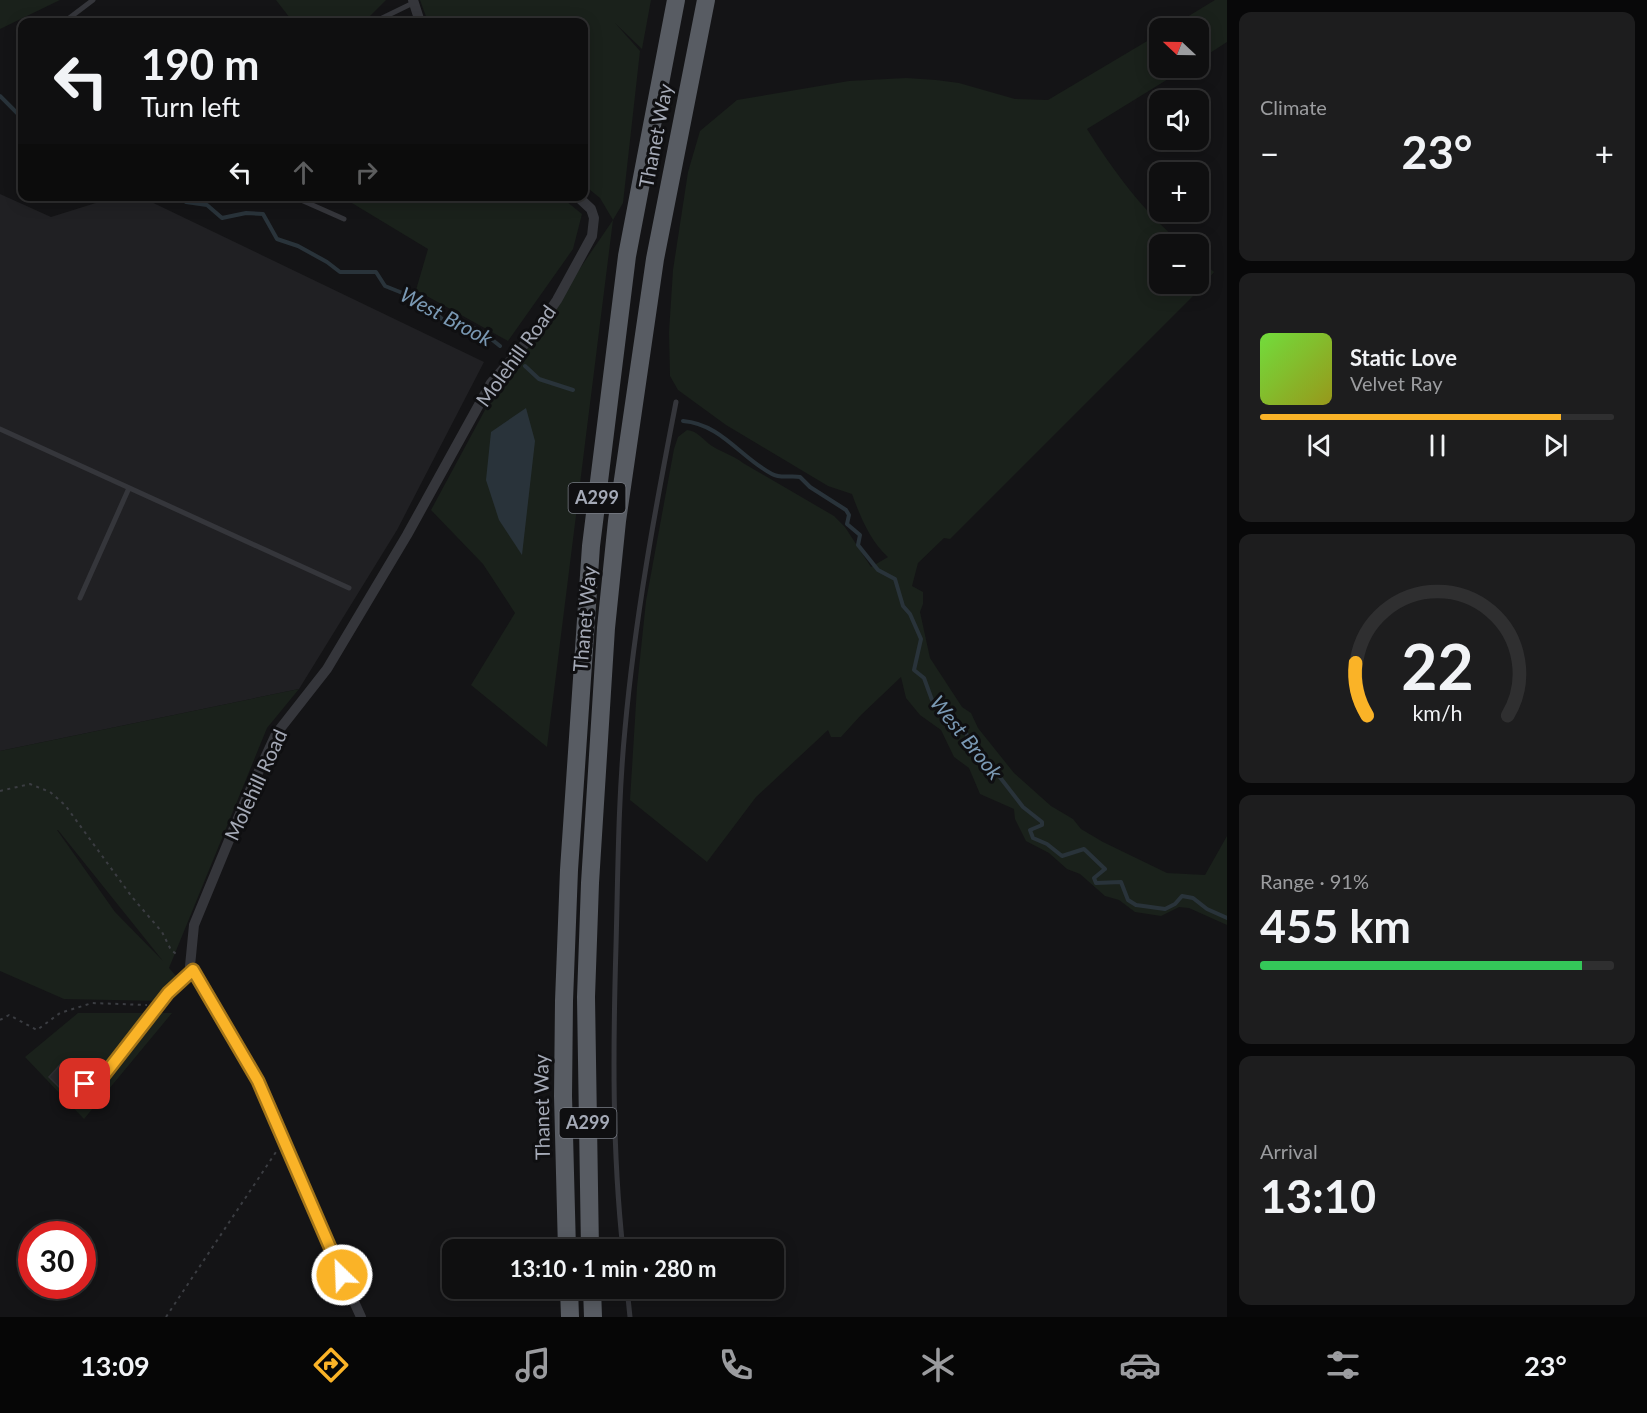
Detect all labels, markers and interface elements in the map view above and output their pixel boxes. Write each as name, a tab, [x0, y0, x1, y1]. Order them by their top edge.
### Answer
north arrow	[1149, 18, 1209, 78]
map controls	[1149, 18, 1209, 294]
text: 190 m	[141, 39, 259, 89]
icon: left	[42, 42, 120, 120]
street label: Thanet Way	[633, 81, 677, 190]
text: Turn left	[141, 90, 240, 123]
button: sound	[1149, 90, 1209, 150]
text: Climate	[1260, 95, 1327, 119]
text: 23°	[1402, 125, 1472, 179]
text: −	[1260, 133, 1279, 173]
text: +	[1595, 133, 1614, 173]
icon: left	[224, 156, 257, 189]
icon: ahead	[287, 156, 320, 189]
icon: right	[350, 156, 383, 189]
button: +	[1149, 162, 1209, 222]
button: −	[1149, 234, 1209, 294]
water label: West Brook	[396, 281, 498, 351]
street label: Molehill Road	[470, 300, 560, 411]
text: Static Love	[1350, 344, 1457, 371]
text: Velvet Ray	[1350, 371, 1443, 395]
icon: previous	[1303, 429, 1336, 462]
icon: pause	[1421, 429, 1454, 462]
icon: next	[1539, 429, 1572, 462]
road number: A299	[568, 483, 626, 513]
street label: Thanet Way	[567, 564, 601, 673]
text: 22	[1401, 628, 1473, 703]
water label: West Brook	[926, 690, 1009, 785]
text: km/h	[1412, 700, 1462, 726]
street label: Molehill Road	[219, 725, 291, 844]
text: Range · 91%	[1260, 869, 1369, 893]
text: 455 km	[1260, 899, 1411, 953]
street label: Thanet Way	[528, 1053, 554, 1160]
pin	[59, 1058, 110, 1109]
icon: arrive	[68, 1067, 101, 1100]
road number: A299	[560, 1108, 616, 1138]
text: Arrival	[1260, 1139, 1318, 1163]
text: 13:10	[1260, 1169, 1376, 1223]
speed limit sign: 30	[18, 1221, 96, 1299]
position arrow	[310, 1243, 374, 1307]
text: 13:10 · 1 min · 280 m	[510, 1255, 716, 1282]
icon: directions	[310, 1344, 352, 1386]
icon: music	[512, 1344, 554, 1386]
icon: phone	[715, 1344, 757, 1386]
icon: climate	[917, 1344, 959, 1386]
icon: car	[1119, 1344, 1161, 1386]
icon: filters	[1322, 1344, 1364, 1386]
text: 13:09	[80, 1349, 150, 1382]
text: 23°	[1524, 1349, 1567, 1382]

